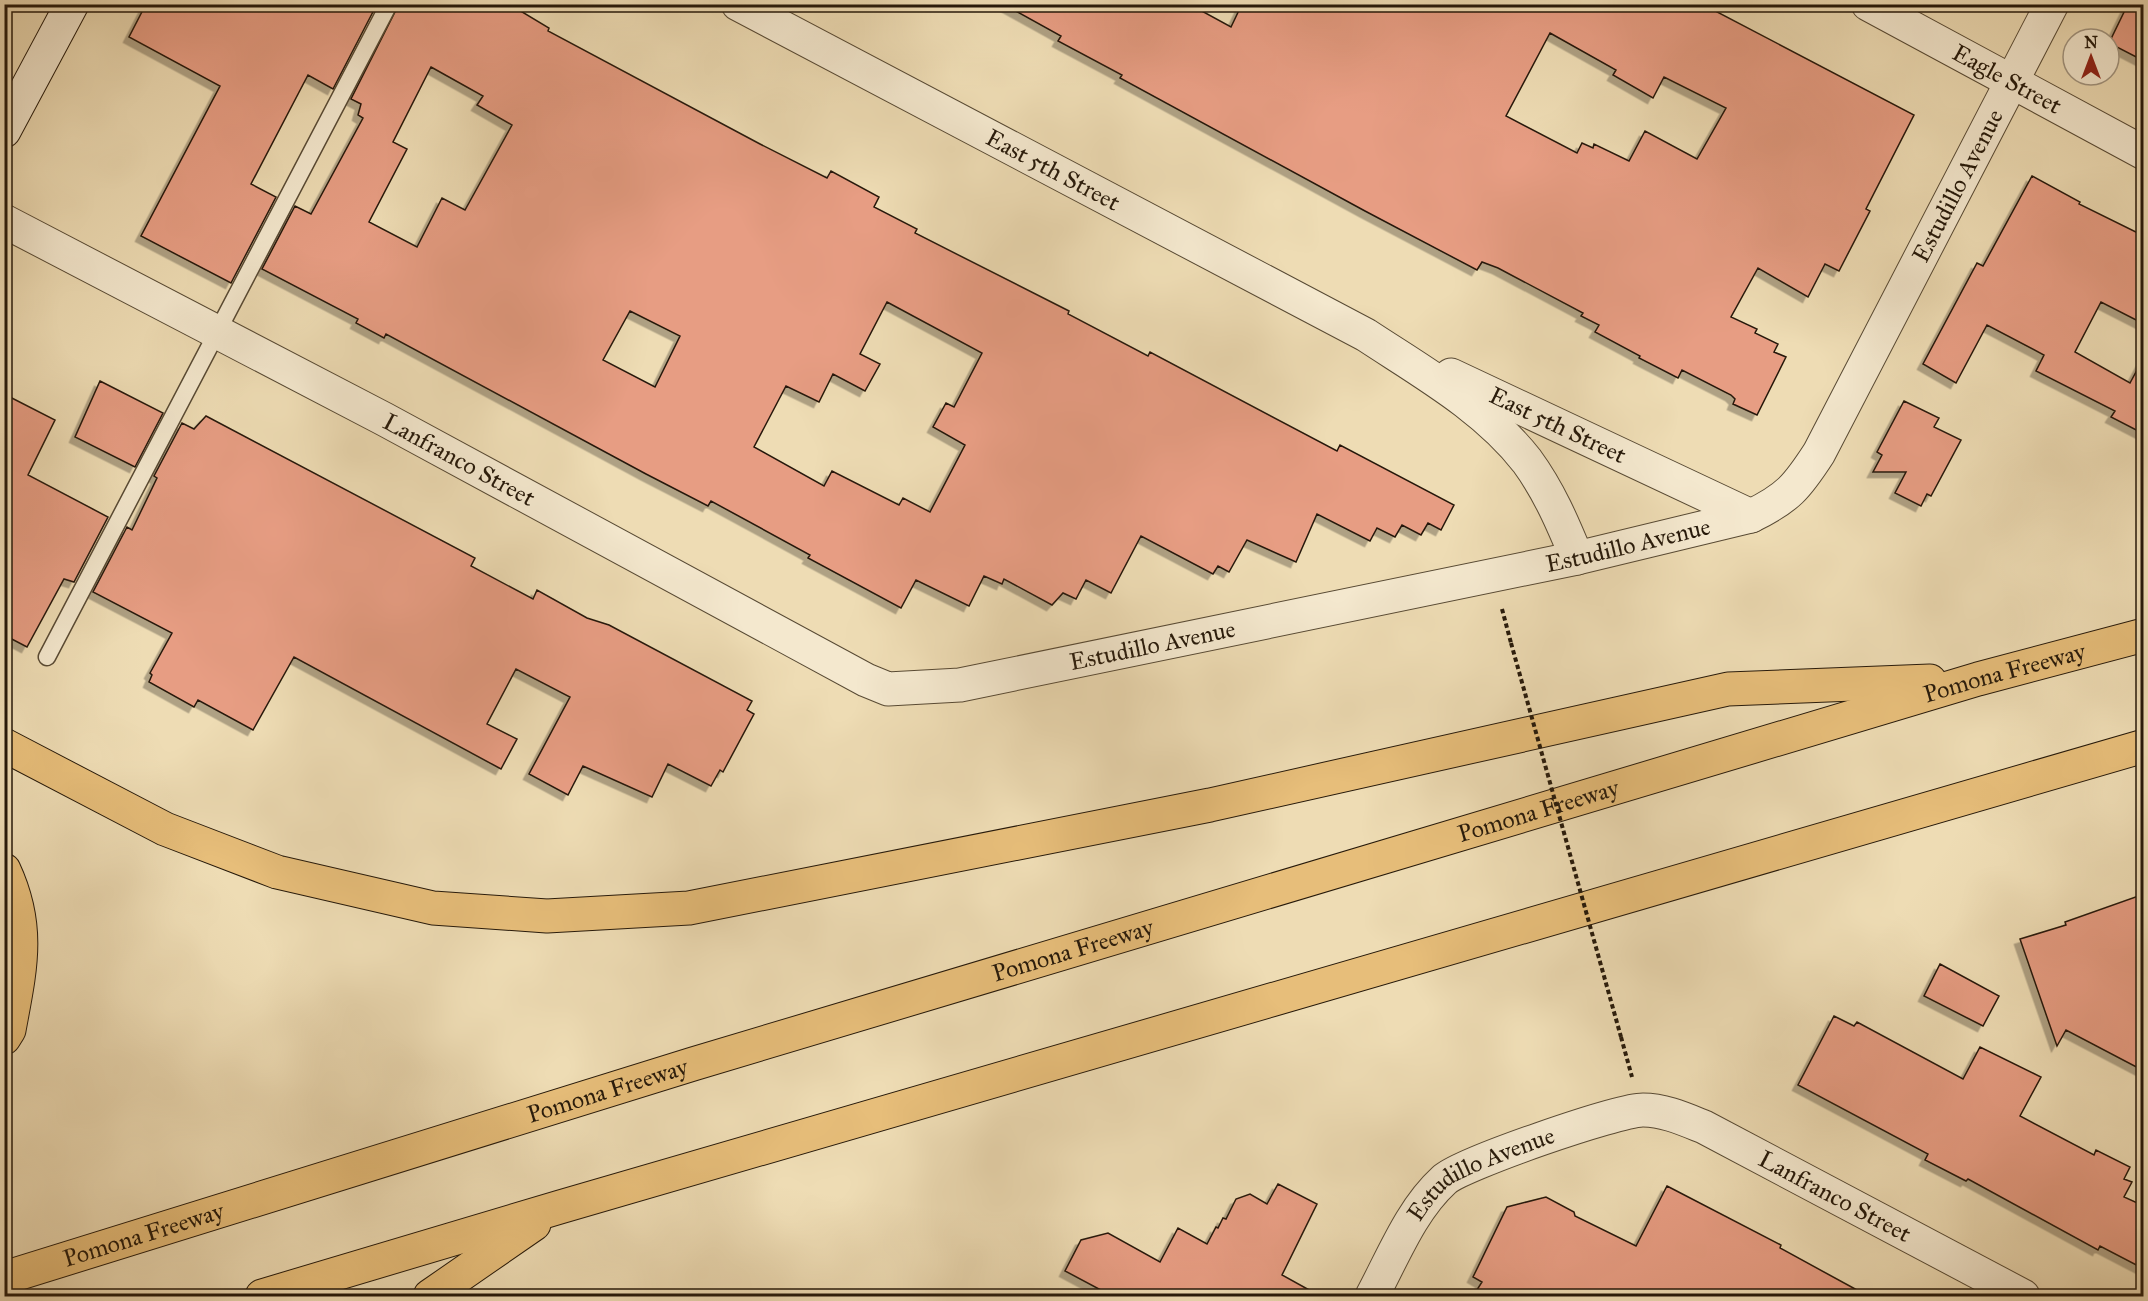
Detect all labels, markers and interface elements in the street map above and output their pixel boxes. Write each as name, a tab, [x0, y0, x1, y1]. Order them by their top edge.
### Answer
north arrow	[2061, 27, 2121, 87]
text: N	[2084, 33, 2098, 52]
street label: Eagle Street	[1947, 37, 2067, 121]
street label: Estudillo Avenue	[1906, 104, 2010, 267]
street label: East 5th Street	[981, 122, 1126, 218]
street label: East 5th Street	[1485, 380, 1631, 470]
street label: Lanfranco Street	[378, 406, 541, 513]
street label: Estudillo Avenue	[1543, 511, 1713, 579]
street label: Estudillo Avenue	[1067, 614, 1238, 677]
street label: Pomona Freeway	[1920, 636, 2089, 710]
street label: Pomona Freeway	[1454, 772, 1623, 849]
street label: Pomona Freeway	[989, 912, 1158, 988]
street label: Pomona Freeway	[523, 1051, 692, 1130]
street label: Estudillo Avenue	[1400, 1120, 1559, 1227]
street label: Lanfranco Street	[1754, 1144, 1917, 1249]
street label: Pomona Freeway	[59, 1195, 228, 1274]

